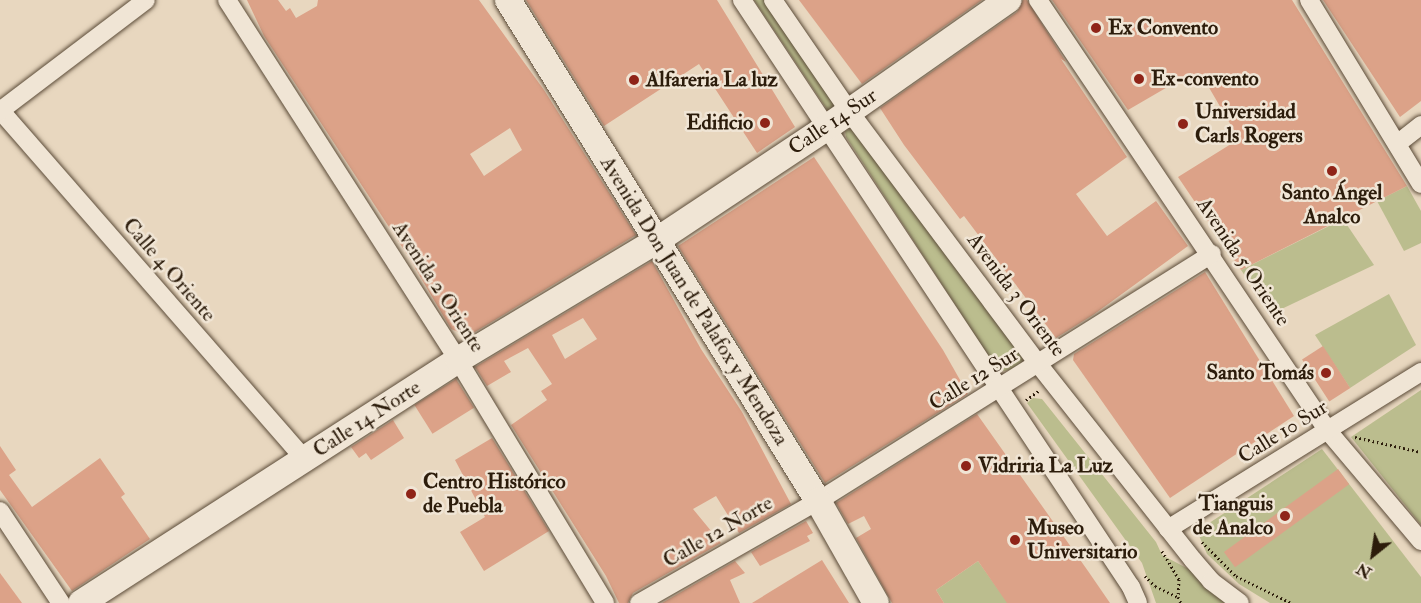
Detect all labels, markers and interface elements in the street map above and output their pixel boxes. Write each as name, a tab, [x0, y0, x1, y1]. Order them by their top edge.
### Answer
place label: Ex Convento	[1108, 15, 1218, 41]
marker: Ex Convento	[1089, 21, 1103, 35]
place label: Ex-convento	[1151, 66, 1259, 92]
place label: Alfareria La luz	[646, 67, 778, 93]
marker: Ex-convento	[1132, 72, 1146, 86]
marker: Alfareria La luz	[627, 73, 641, 87]
street label: Calle 14 Sur	[784, 83, 882, 161]
place label: Universidad Carls Rogers	[1195, 99, 1303, 149]
place label: Edificio	[686, 110, 753, 136]
marker: Edificio	[758, 116, 772, 130]
marker: Universidad Carls Rogers	[1176, 117, 1190, 131]
street label: Avenida Don Juan de Palafox y Mendoza	[594, 152, 794, 450]
marker: Santo Ángel Analco	[1325, 164, 1339, 178]
place label: Santo Ángel Analco	[1282, 180, 1382, 230]
street label: Avenida 5 Oriente	[1191, 193, 1295, 331]
street label: Calle 4 Oriente	[117, 213, 221, 327]
street label: Avenida 2 Oriente	[386, 217, 490, 357]
street label: Avenida 3 Oriente	[961, 228, 1071, 362]
street label: Calle 12 Sur	[925, 342, 1023, 416]
place label: Santo Tomás	[1207, 360, 1314, 386]
marker: Santo Tomás	[1319, 366, 1333, 380]
street label: Calle 14 Norte	[309, 375, 425, 463]
street label: Calle 10 Sur	[1234, 395, 1332, 469]
place label: Vidriria La Luz	[978, 453, 1113, 479]
marker: Vidriria La Luz	[959, 459, 973, 473]
place label: Centro Histórico de Puebla	[423, 469, 566, 519]
marker: Centro Histórico de Puebla	[404, 487, 418, 501]
street label: Calle 12 Norte	[659, 491, 777, 573]
place label: Tianguis de Analco	[1193, 491, 1273, 541]
marker: Tianguis de Analco	[1278, 509, 1292, 523]
place label: Museo Universitario	[1027, 515, 1137, 565]
north arrow	[1343, 525, 1403, 585]
marker: Museo Universitario	[1008, 533, 1022, 547]
text: N	[1353, 558, 1375, 583]

